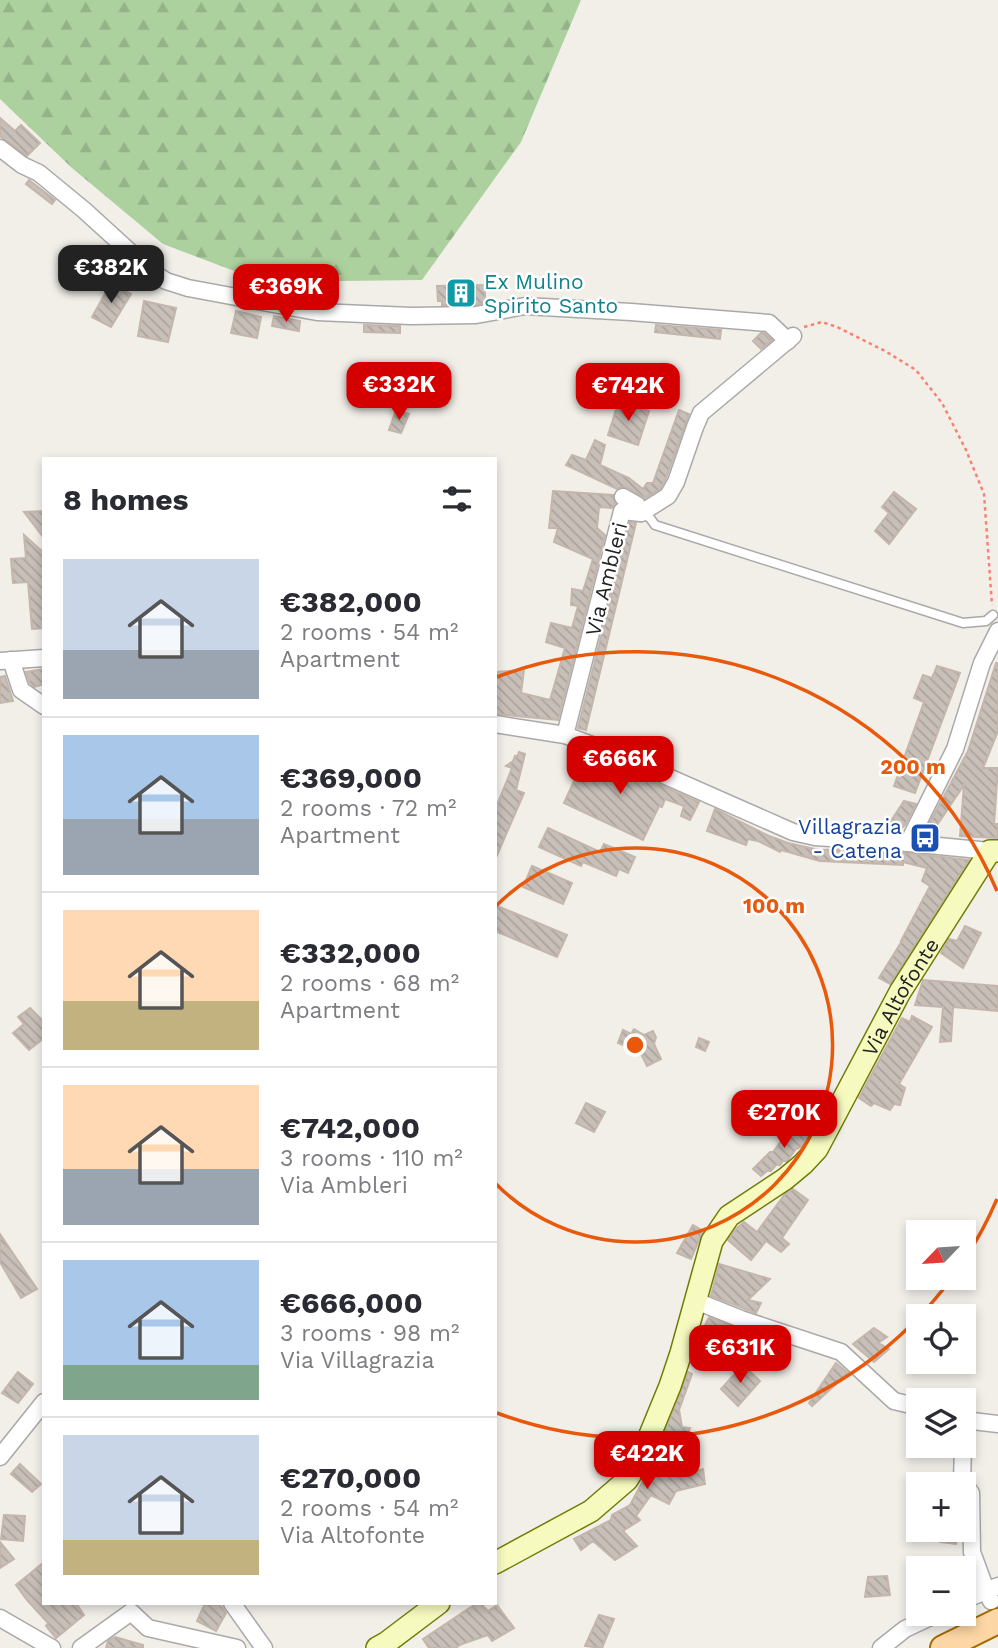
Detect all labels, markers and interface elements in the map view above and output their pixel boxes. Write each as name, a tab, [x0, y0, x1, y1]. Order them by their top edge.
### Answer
pin: €382K	[62, 246, 160, 305]
text: €382K	[74, 254, 148, 281]
pin: €369K	[237, 264, 335, 324]
place label: Ex Mulino Spirito Santo	[484, 269, 618, 318]
text: €369K	[249, 273, 323, 300]
building icon: Ex Mulino Spirito Santo	[444, 276, 478, 310]
pin: €332K	[350, 362, 448, 422]
pin: €742K	[579, 364, 677, 423]
text: €332K	[362, 371, 436, 398]
text: €742K	[592, 372, 664, 399]
icon: filters	[438, 480, 476, 518]
text: 8 homes	[63, 482, 189, 517]
street label: Via Ambleri	[580, 519, 632, 639]
text: €382,000	[280, 584, 422, 619]
icon: home	[119, 587, 203, 671]
text: 2 rooms · 54 m²	[280, 619, 458, 646]
text: Apartment	[280, 646, 400, 673]
pin: €666K	[571, 736, 669, 796]
text: €666K	[583, 745, 657, 772]
text: 200 m	[880, 754, 946, 779]
text: €369,000	[280, 760, 422, 795]
icon: home	[119, 763, 203, 847]
text: 2 rooms · 72 m²	[280, 795, 456, 822]
place label: Villagrazia - Catena	[798, 814, 902, 863]
bus stop icon: Villagrazia - Catena	[908, 821, 942, 855]
text: Apartment	[280, 822, 400, 849]
text: 100 m	[743, 893, 805, 918]
street label: Via Altofonte	[856, 933, 944, 1060]
text: €332,000	[280, 935, 421, 970]
icon: home	[119, 938, 203, 1022]
text: 2 rooms · 68 m²	[280, 970, 459, 997]
text: Apartment	[280, 997, 400, 1024]
centre of rings	[623, 1033, 647, 1057]
pin: €270K	[735, 1090, 833, 1150]
text: €270K	[747, 1099, 821, 1126]
text: €742,000	[280, 1110, 420, 1145]
icon: home	[119, 1113, 203, 1197]
text: 3 rooms · 110 m²	[280, 1145, 463, 1172]
text: Via Ambleri	[280, 1172, 408, 1199]
north arrow	[906, 1220, 976, 1290]
map controls	[906, 1220, 976, 1626]
text: €666,000	[280, 1285, 423, 1320]
icon: home	[119, 1288, 203, 1372]
button: locate	[906, 1304, 976, 1374]
text: 3 rooms · 98 m²	[280, 1320, 459, 1347]
pin: €631K	[691, 1326, 789, 1385]
text: €631K	[705, 1334, 775, 1361]
text: Via Villagrazia	[280, 1347, 434, 1374]
button: layers	[906, 1388, 976, 1458]
pin: €422K	[598, 1432, 696, 1491]
text: €422K	[610, 1440, 684, 1467]
text: €270,000	[280, 1460, 421, 1495]
icon: home	[119, 1463, 203, 1547]
button: +	[906, 1472, 976, 1542]
text: 2 rooms · 54 m²	[280, 1495, 458, 1522]
text: Via Altofonte	[280, 1522, 425, 1549]
button: −	[906, 1556, 976, 1626]

